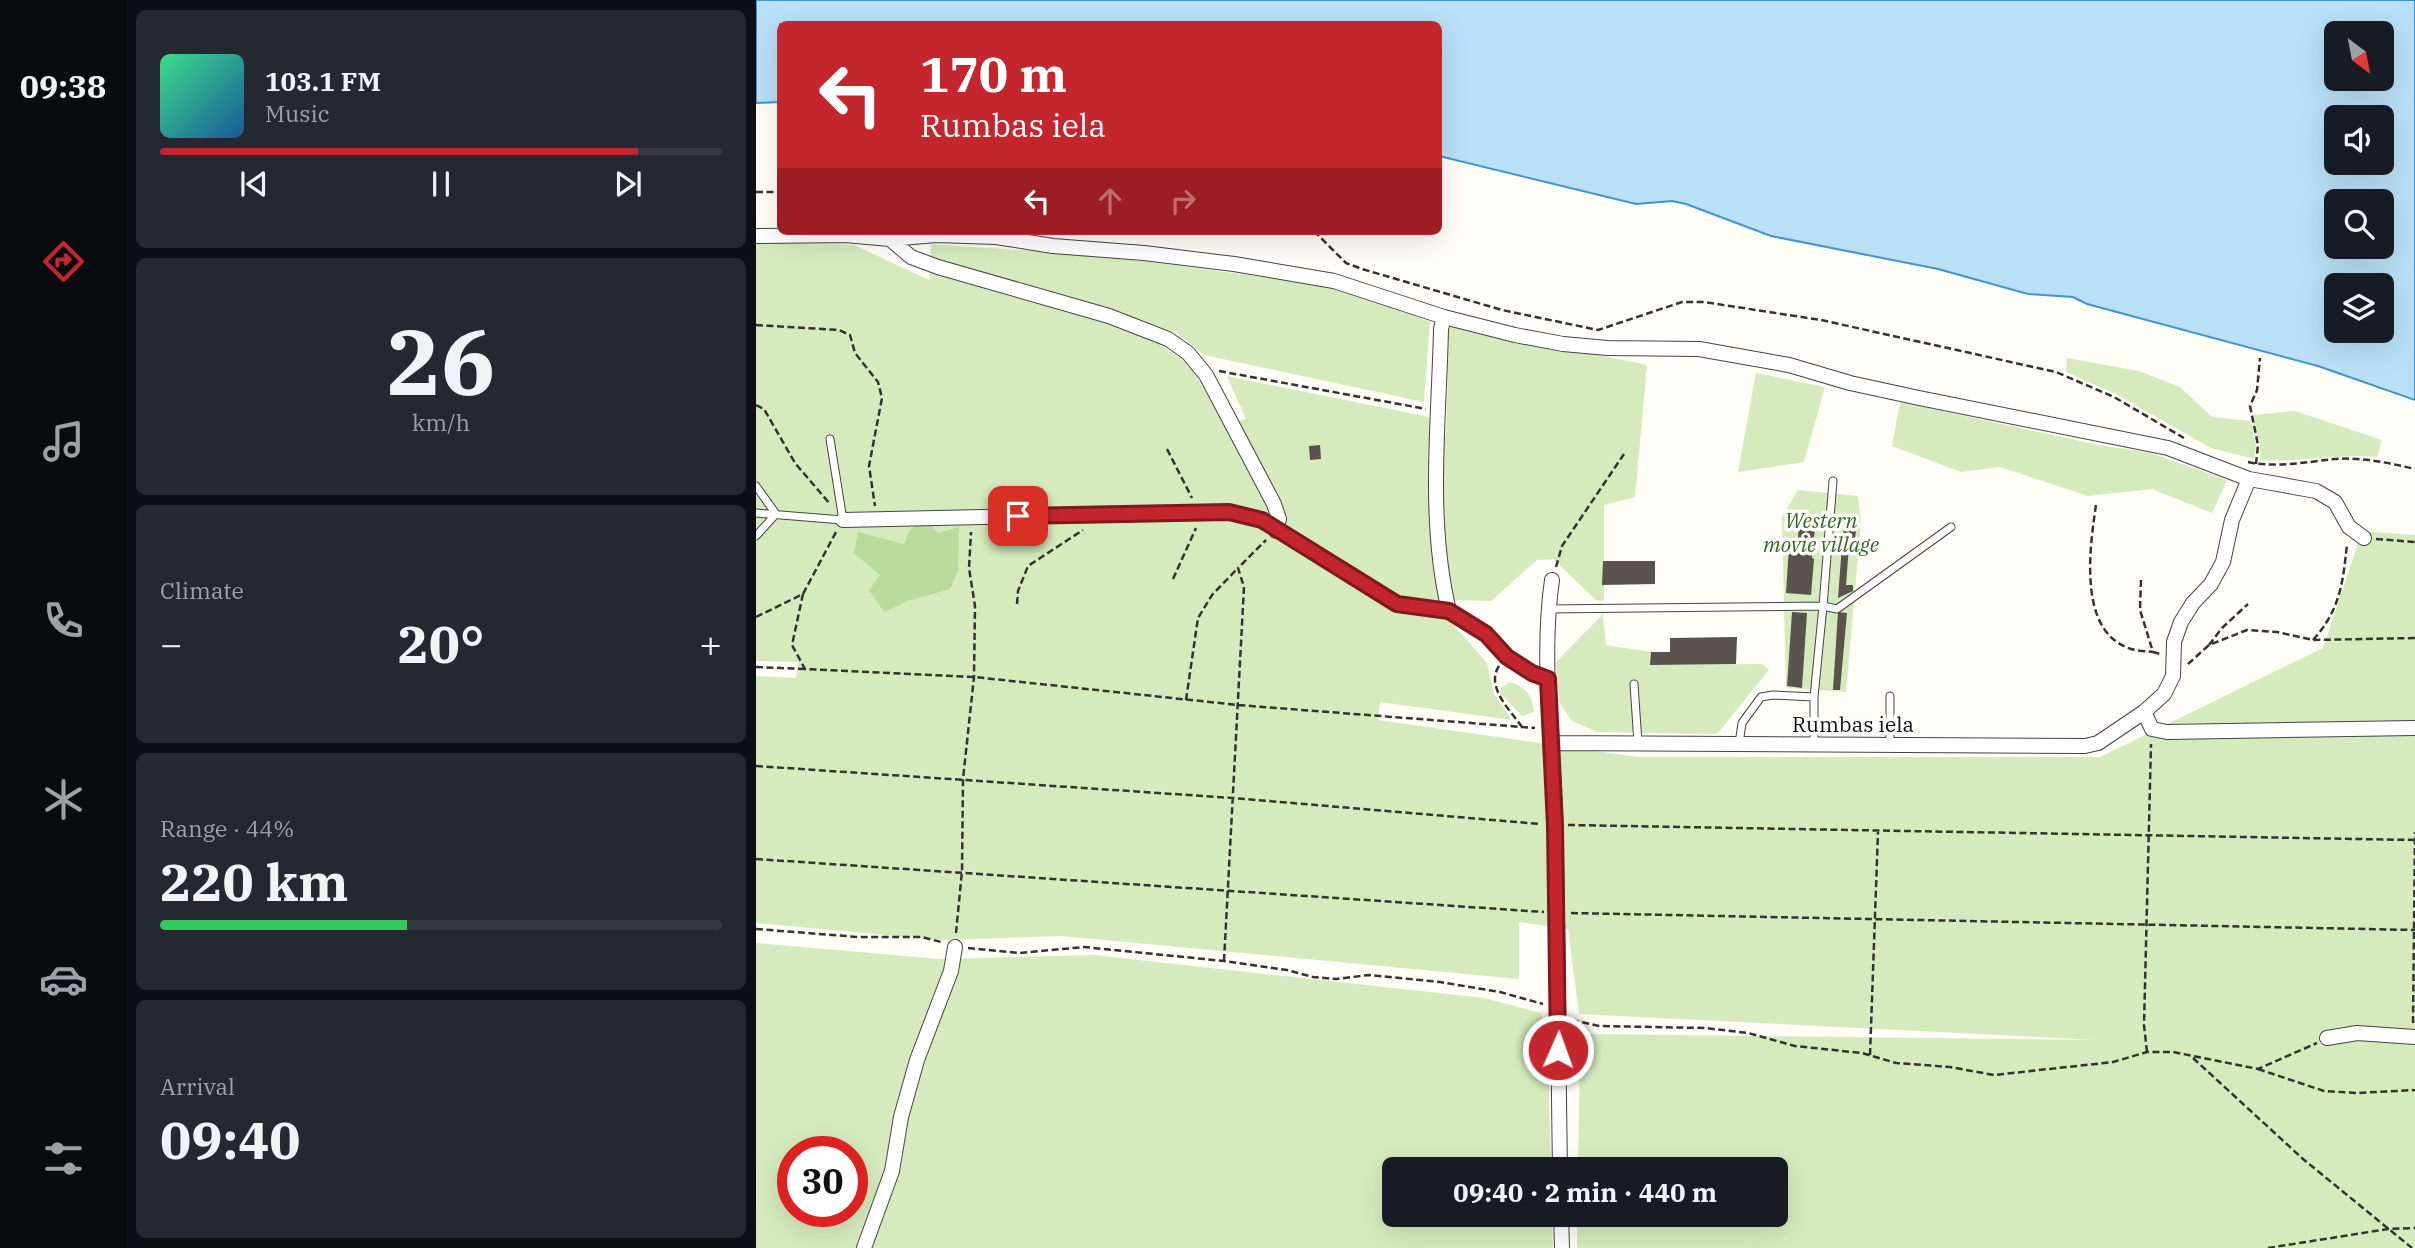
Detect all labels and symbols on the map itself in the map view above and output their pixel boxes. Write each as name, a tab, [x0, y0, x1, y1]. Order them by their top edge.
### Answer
north arrow	[2324, 21, 2394, 91]
pin	[988, 486, 1048, 546]
park label: Western movie village	[1763, 506, 1880, 558]
street label: Rumbas iela	[1792, 710, 1914, 738]
position arrow	[1521, 1013, 1595, 1087]
speed limit sign: 30	[777, 1136, 868, 1227]

